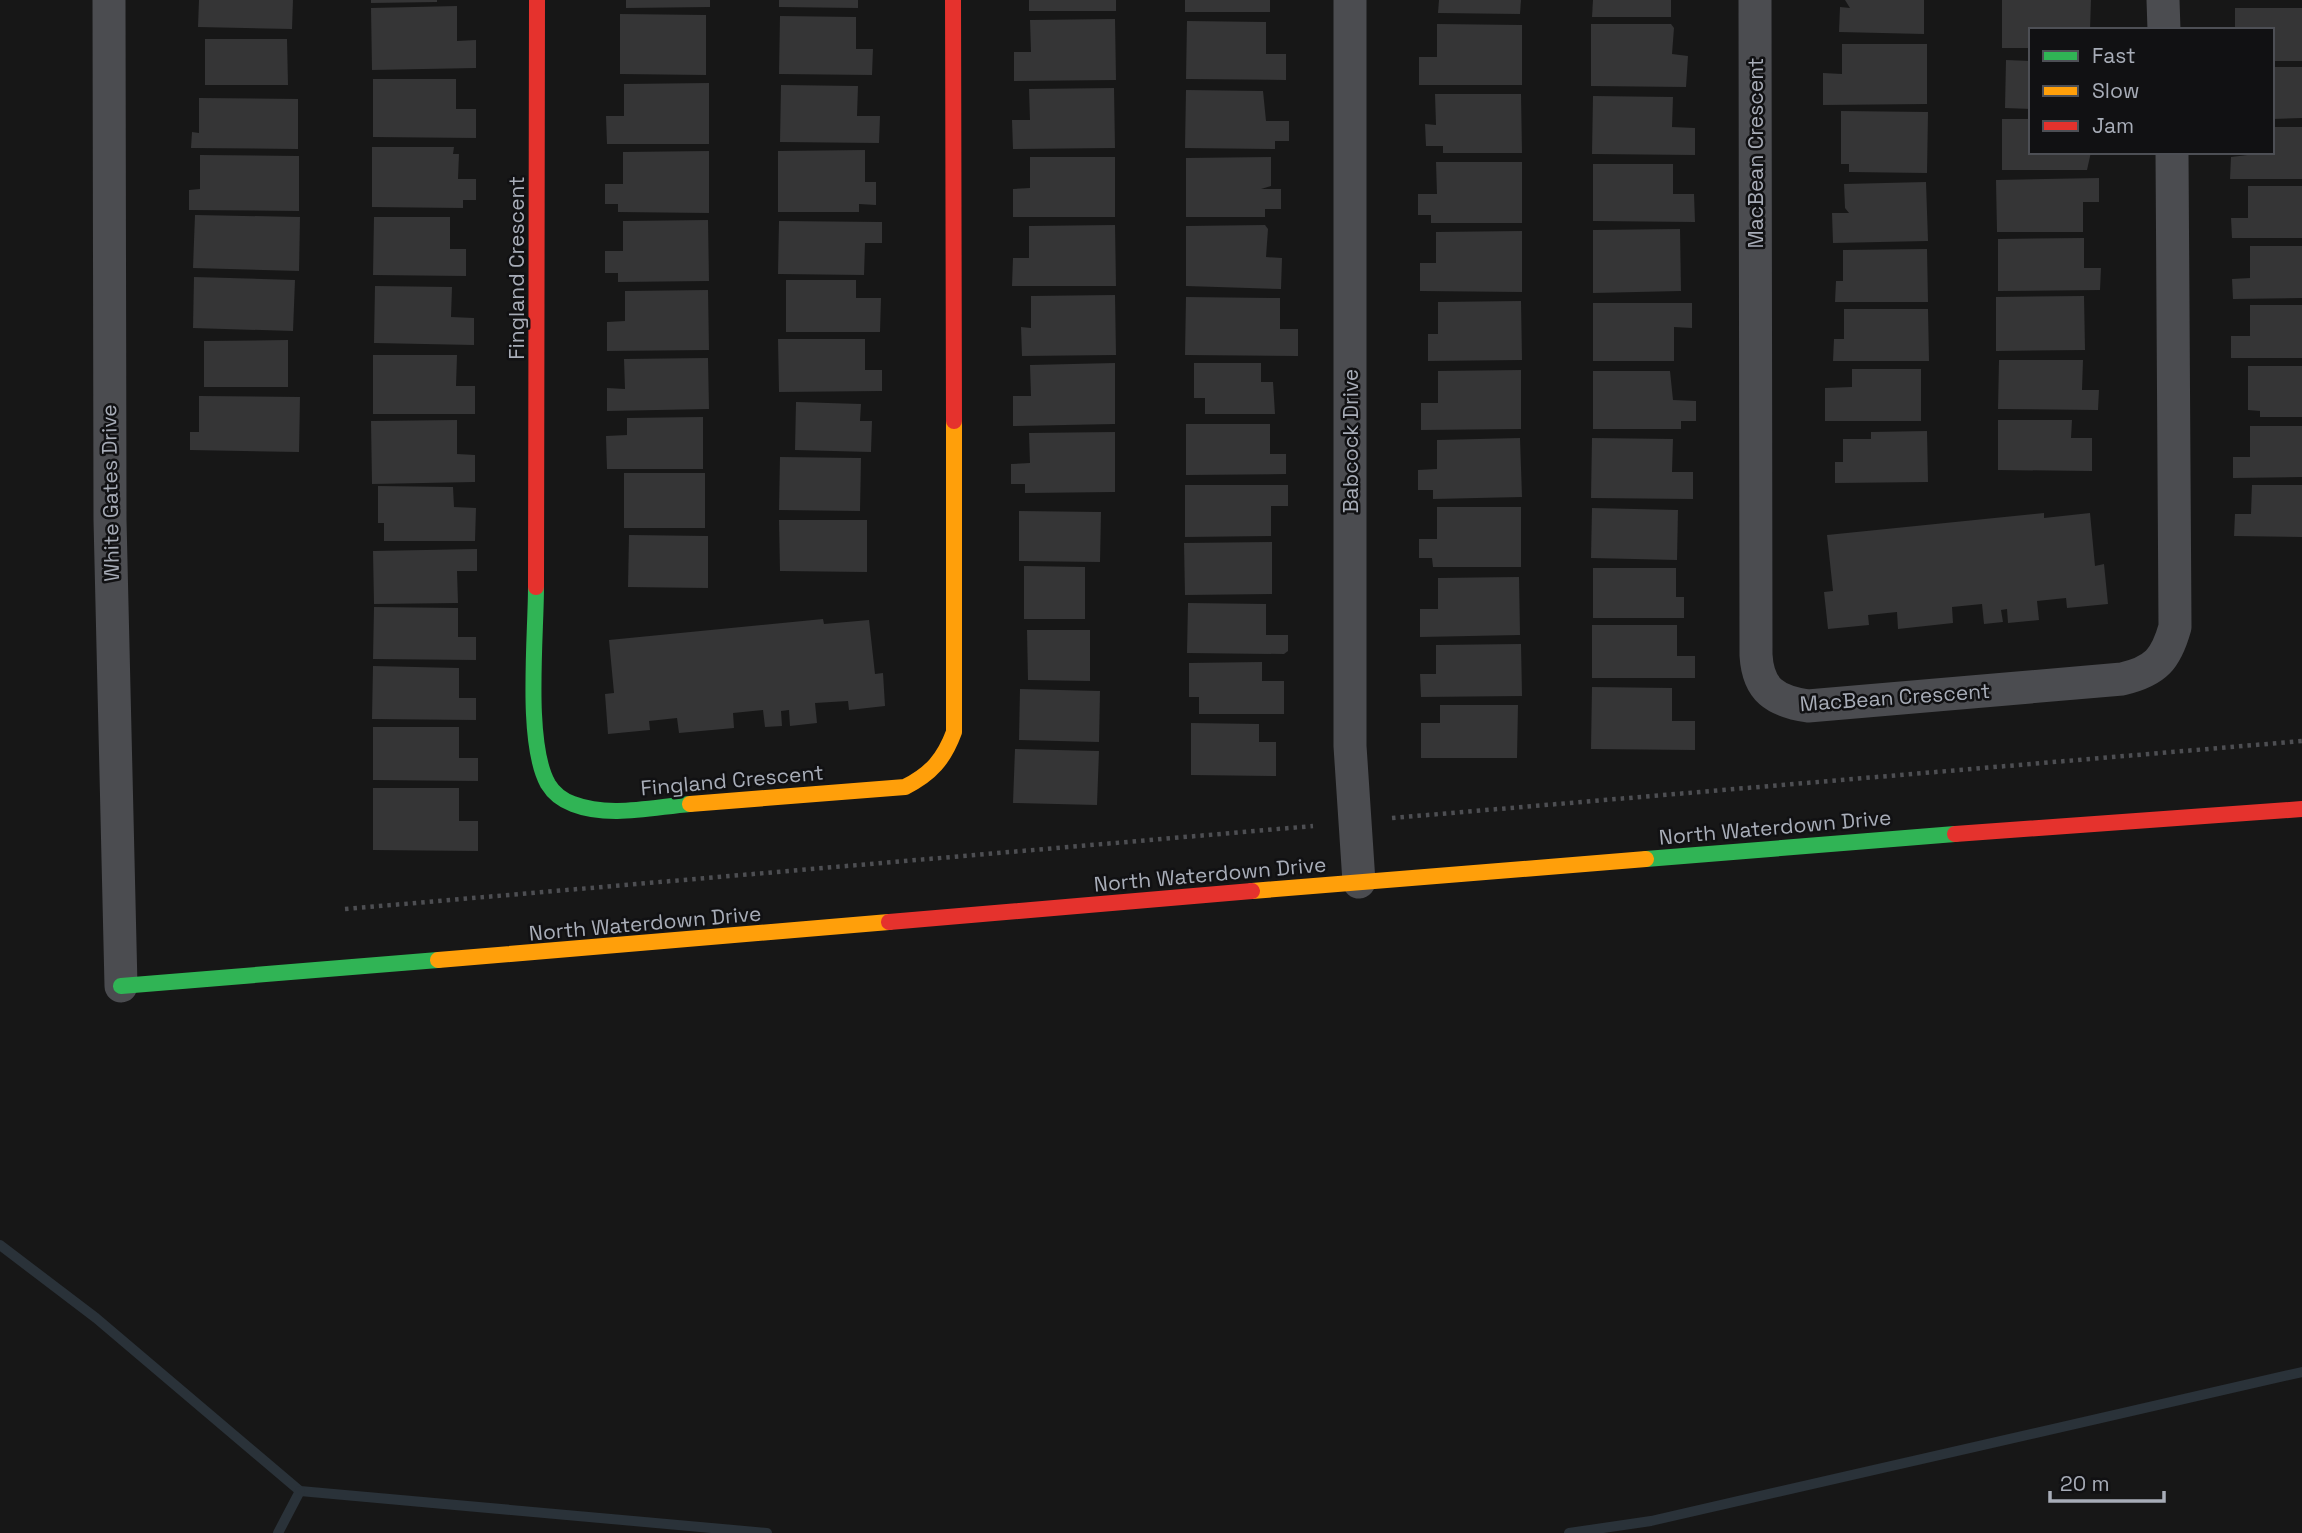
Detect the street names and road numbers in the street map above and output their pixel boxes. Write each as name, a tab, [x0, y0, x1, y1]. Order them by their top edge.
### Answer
street label: MacBean Crescent	[1742, 58, 1769, 248]
street label: Fingland Crescent	[503, 176, 530, 360]
street label: Babcock Drive	[1337, 369, 1364, 513]
street label: White Gates Drive	[95, 404, 125, 582]
street label: MacBean Crescent	[1799, 677, 1991, 717]
street label: Fingland Crescent	[639, 759, 825, 801]
street label: North Waterdown Drive	[1658, 803, 1892, 851]
street label: North Waterdown Drive	[1093, 850, 1327, 898]
street label: North Waterdown Drive	[528, 899, 762, 947]

